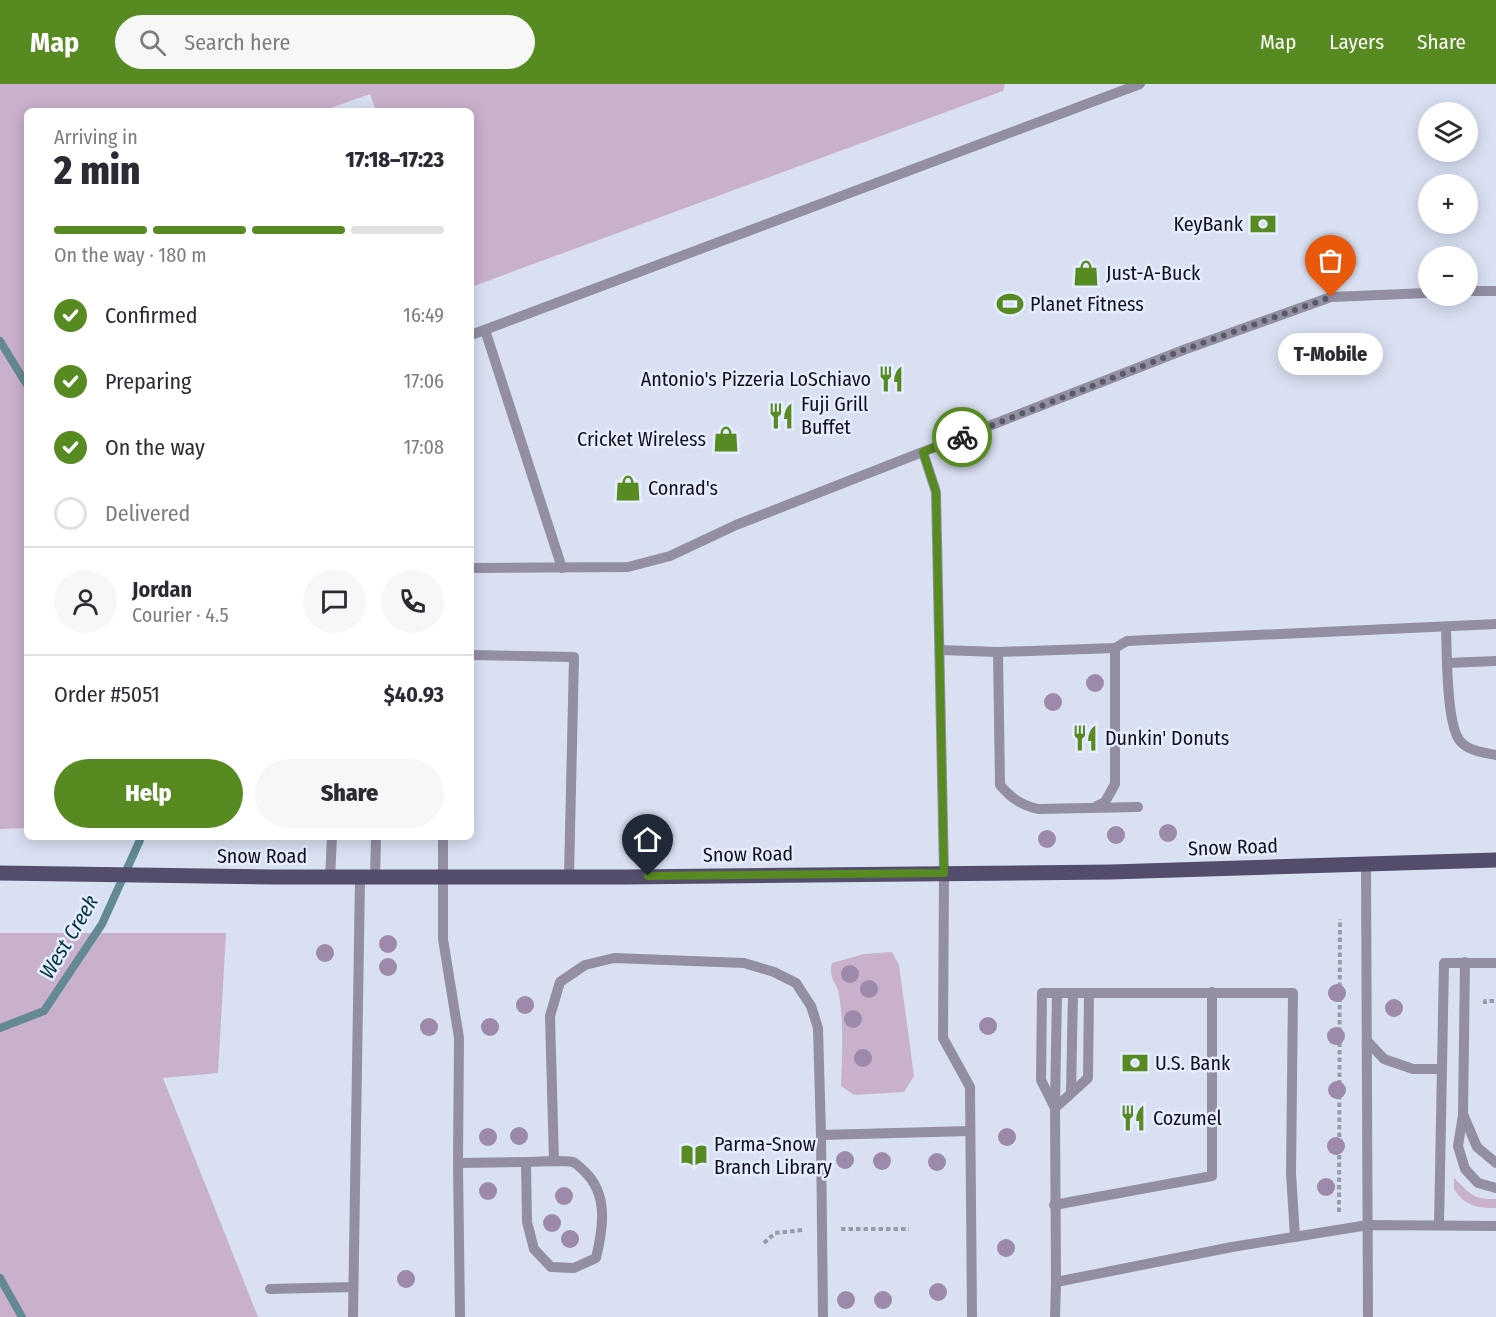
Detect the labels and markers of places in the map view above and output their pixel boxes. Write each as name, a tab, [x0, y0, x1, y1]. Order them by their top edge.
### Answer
bank icon: KeyBank	[1248, 209, 1278, 239]
place label: KeyBank	[1173, 212, 1244, 236]
pin	[1305, 235, 1356, 297]
shop icon: Just-A-Buck	[1071, 258, 1101, 288]
place label: Just-A-Buck	[1106, 261, 1201, 285]
sports icon: Planet Fitness	[995, 289, 1025, 319]
place label: Planet Fitness	[1030, 292, 1144, 316]
callout: T-Mobile	[1278, 333, 1384, 375]
restaurant icon: Antonio's Pizzeria LoSchiavo	[876, 364, 906, 394]
place label: Antonio's Pizzeria LoSchiavo	[641, 367, 871, 391]
place label: Fuji Grill Buffet	[801, 392, 868, 439]
restaurant icon: Fuji Grill Buffet	[766, 401, 796, 431]
shop icon: Cricket Wireless	[711, 424, 741, 454]
place label: Cricket Wireless	[577, 427, 706, 451]
shop icon: Conrad's	[613, 473, 643, 503]
place label: Conrad's	[648, 476, 718, 500]
restaurant icon: Dunkin' Donuts	[1070, 723, 1100, 753]
place label: Dunkin' Donuts	[1105, 726, 1229, 750]
pin	[622, 814, 673, 876]
bank icon: U.S. Bank	[1120, 1048, 1150, 1078]
place label: U.S. Bank	[1155, 1051, 1231, 1075]
restaurant icon: Cozumel	[1118, 1103, 1148, 1133]
place label: Cozumel	[1153, 1106, 1222, 1130]
place label: Parma-Snow Branch Library	[714, 1132, 832, 1179]
library icon: Parma-Snow Branch Library	[679, 1140, 709, 1170]

